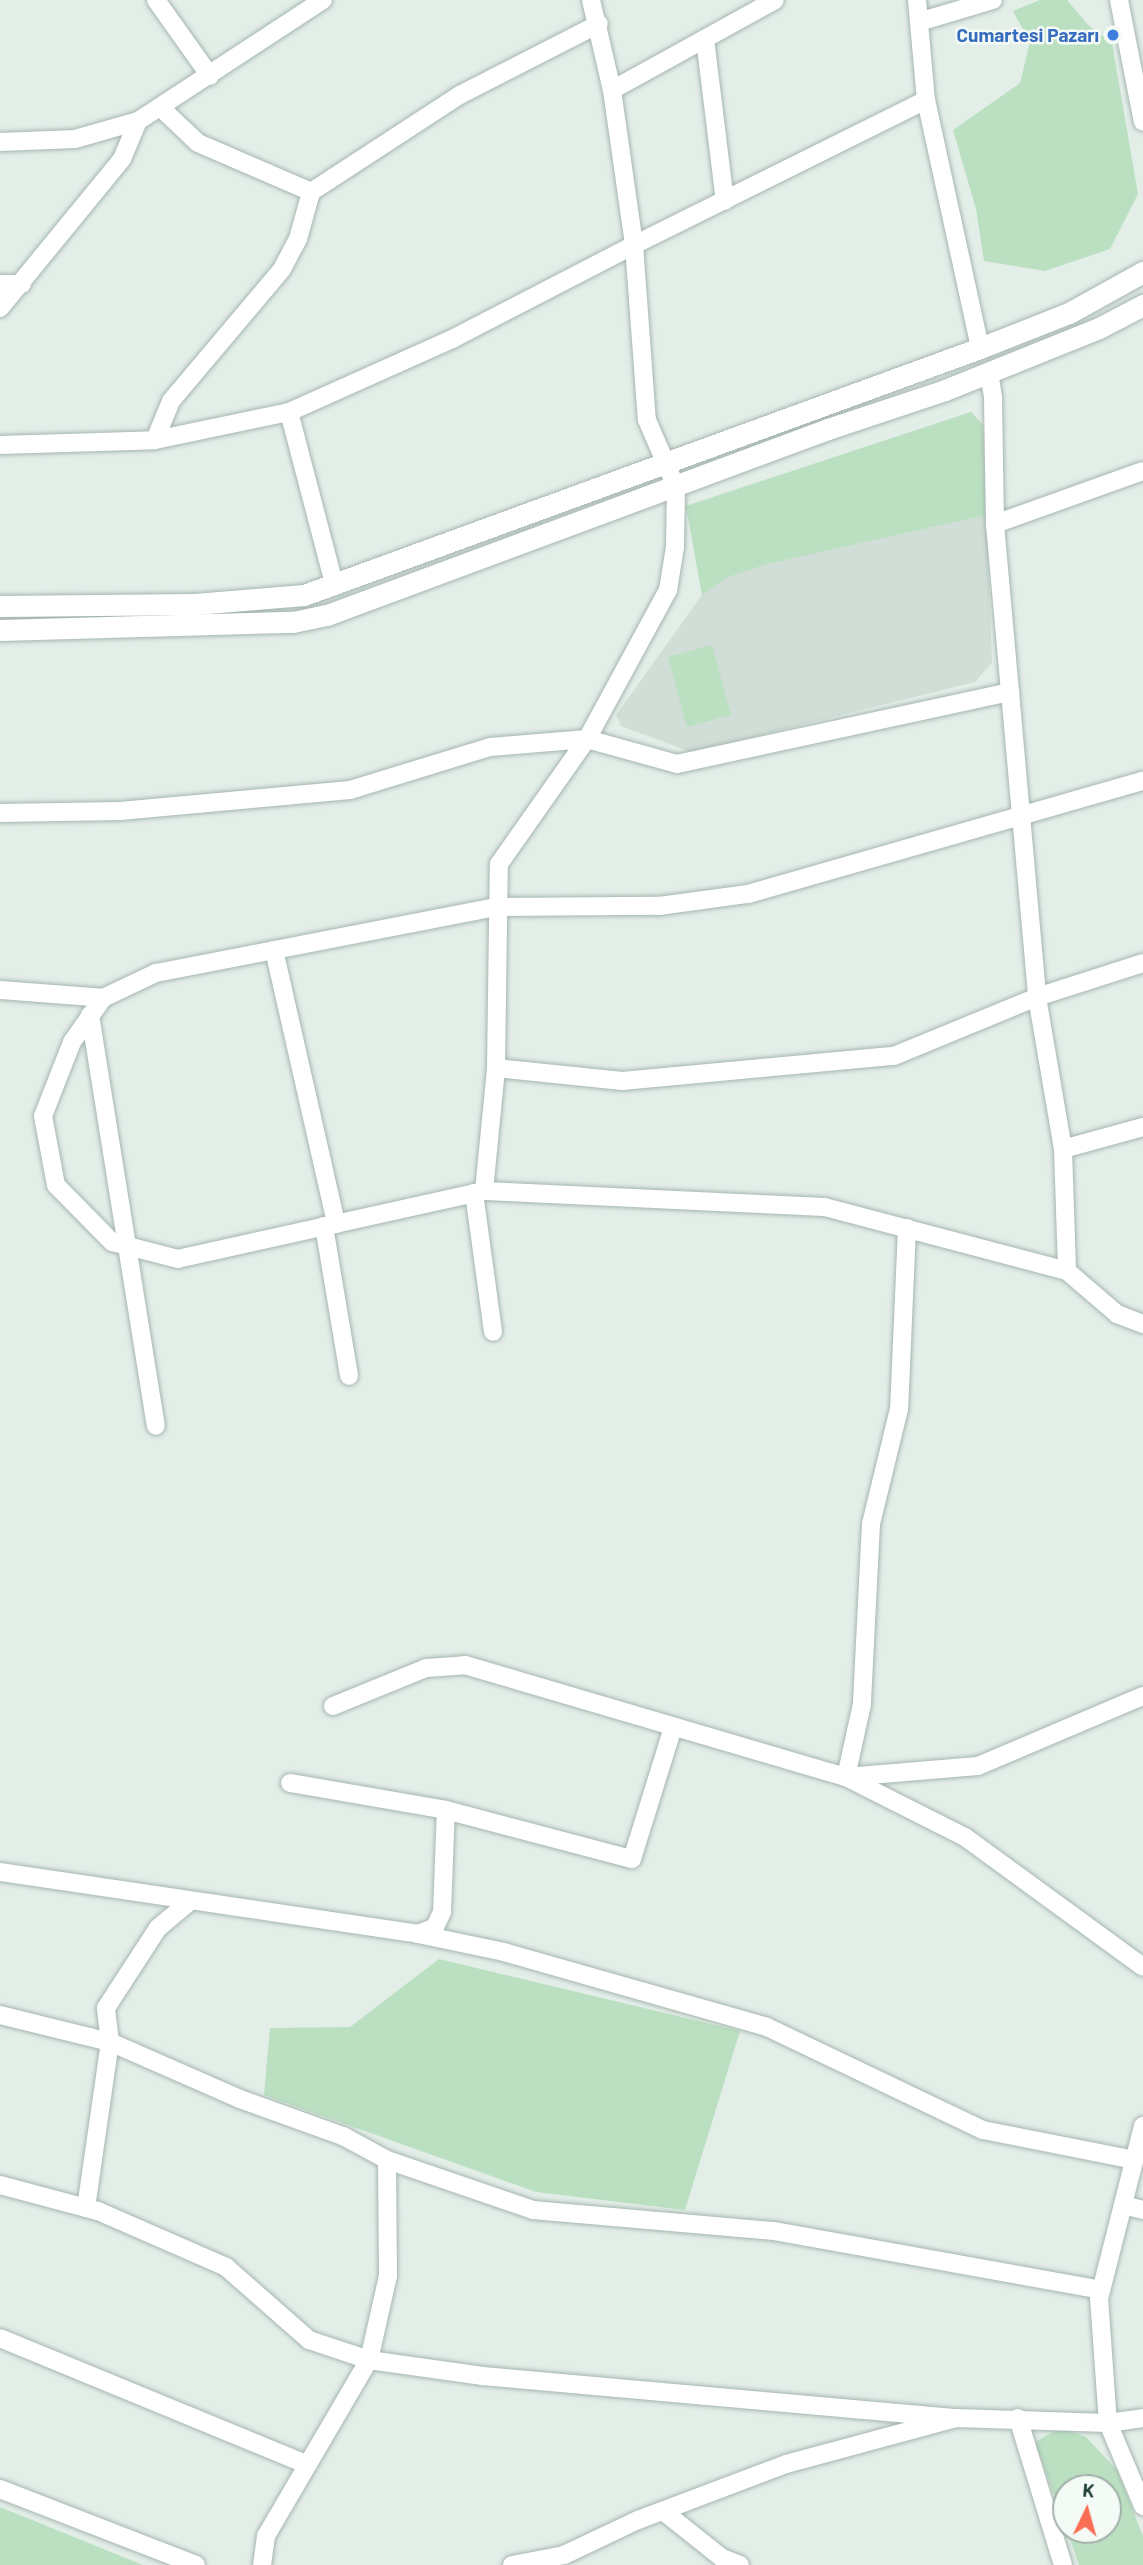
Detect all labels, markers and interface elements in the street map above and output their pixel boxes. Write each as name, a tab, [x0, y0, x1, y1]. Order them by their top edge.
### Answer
place label: Cumartesi Pazarı	[957, 24, 1099, 46]
marker: Cumartesi Pazarı	[1105, 27, 1121, 43]
north arrow	[1052, 2474, 1122, 2544]
text: K	[1082, 2478, 1096, 2502]

